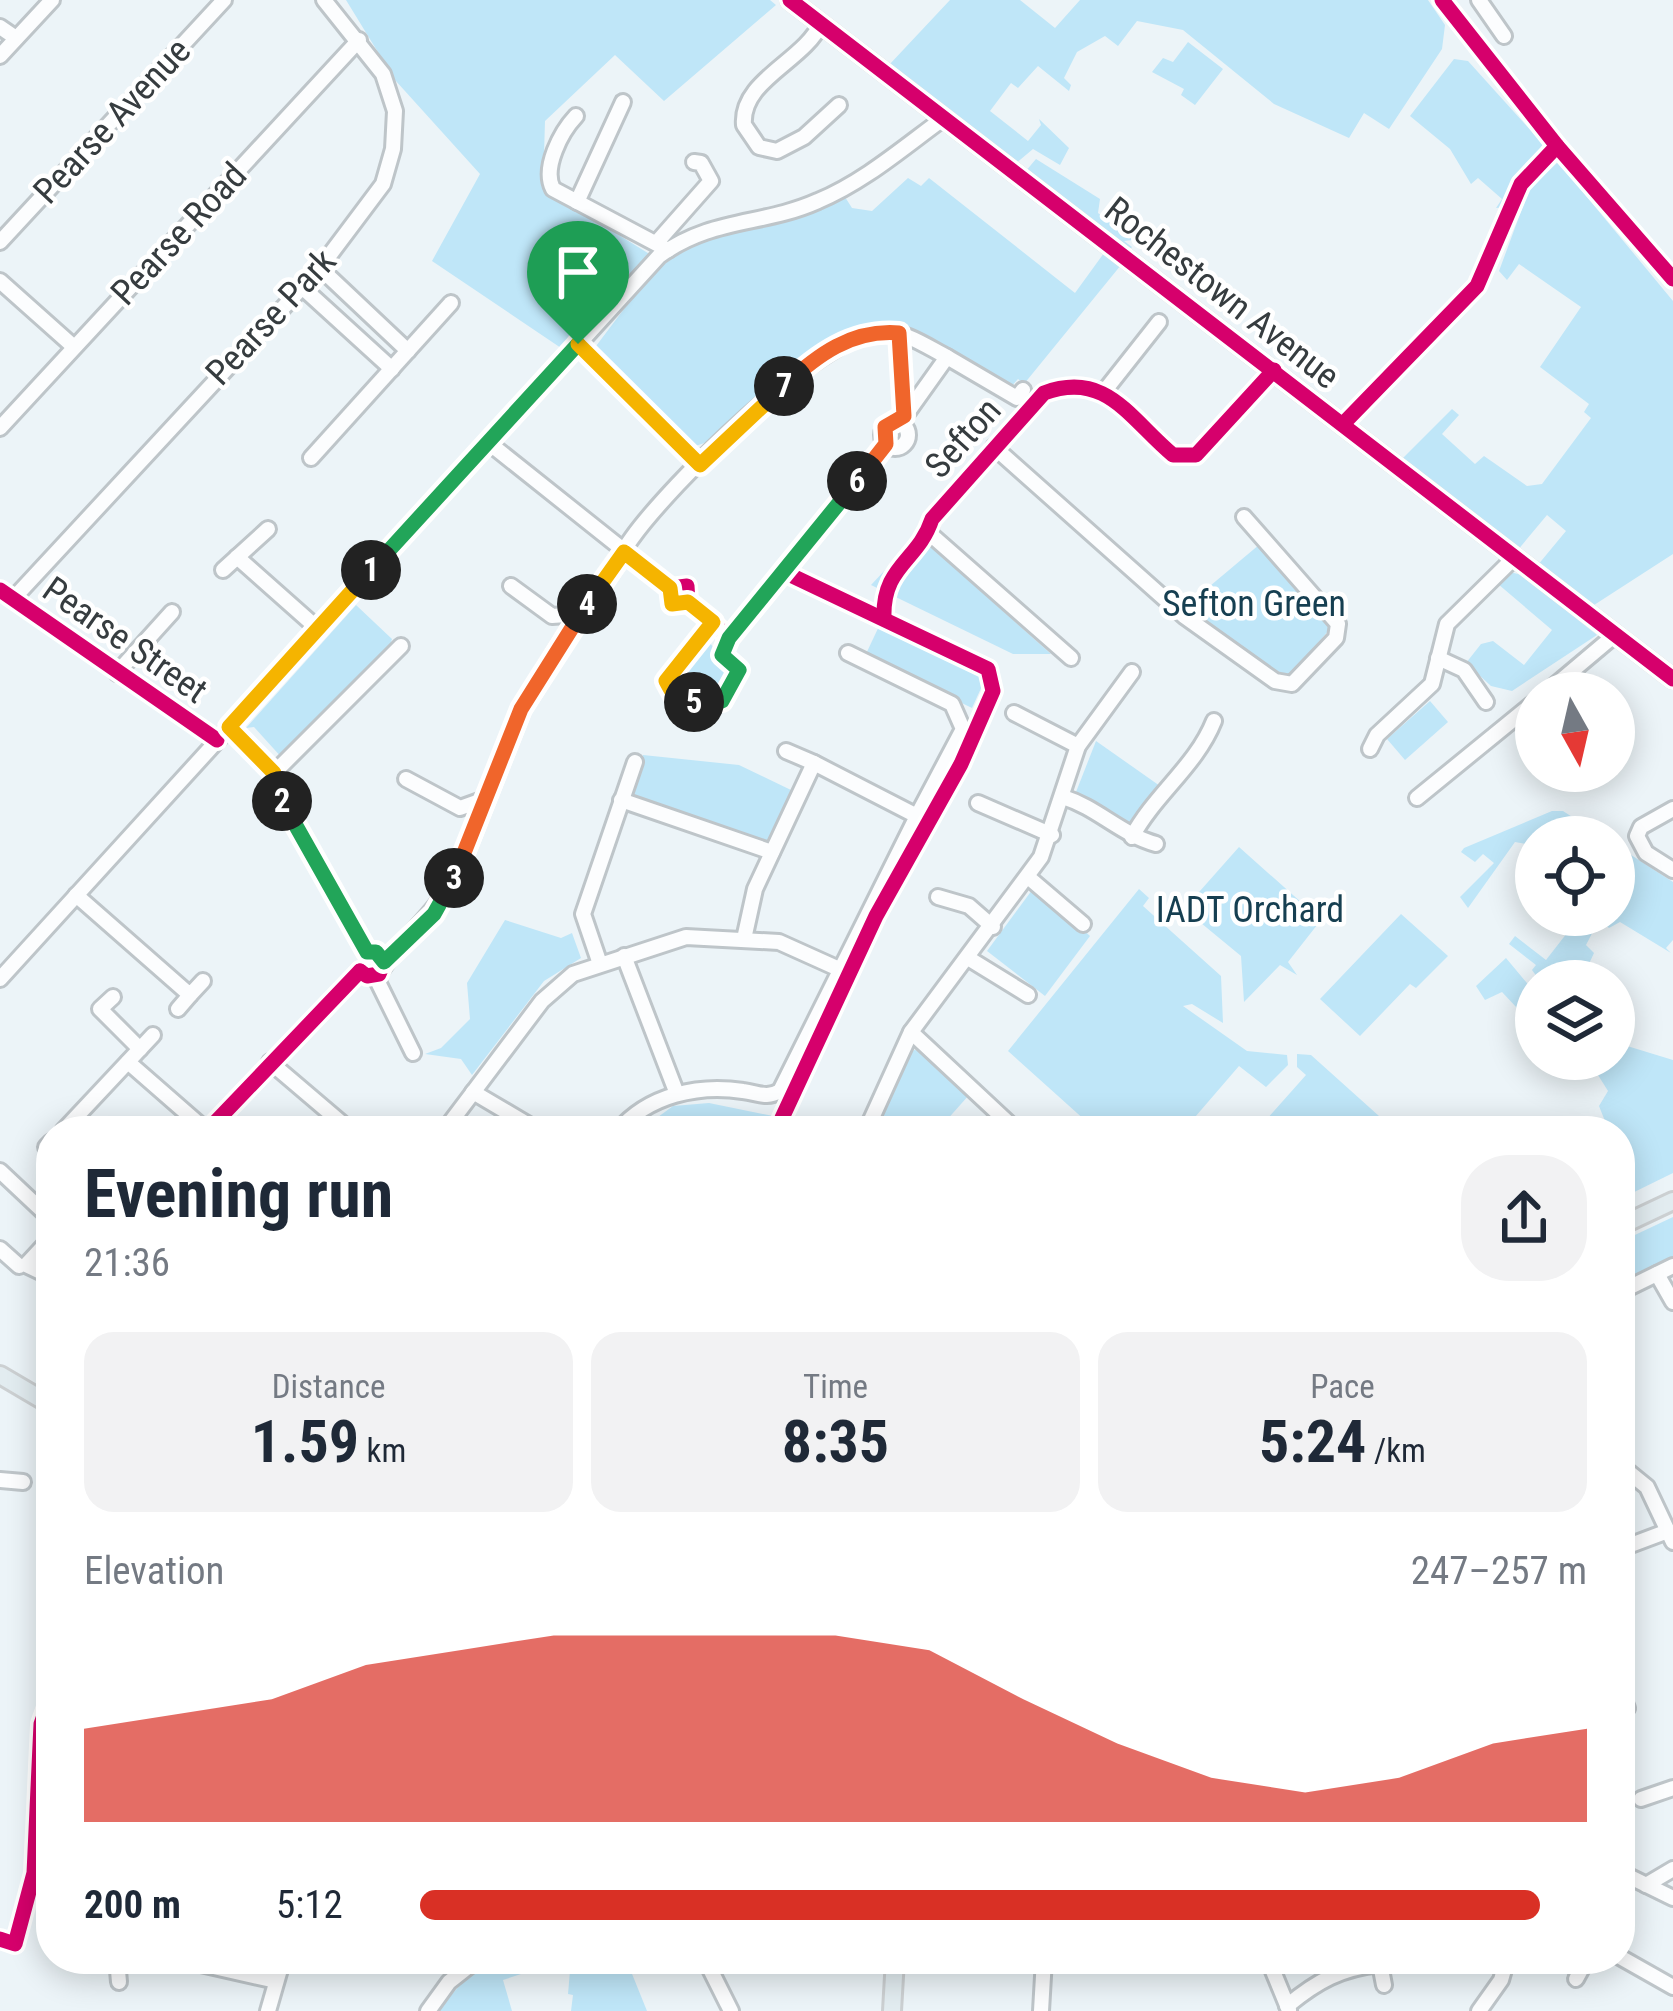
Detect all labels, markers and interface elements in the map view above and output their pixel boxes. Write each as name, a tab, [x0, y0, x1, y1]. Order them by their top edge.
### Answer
street label: Pearse Avenue	[25, 30, 199, 212]
street label: Pearse Road	[103, 154, 255, 314]
street label: Rochestown Avenue	[1097, 189, 1347, 397]
pin	[527, 221, 629, 344]
icon: arrive	[545, 239, 611, 305]
street label: Pearse Park	[197, 240, 345, 394]
pin: 7	[754, 356, 814, 416]
text: 7	[776, 366, 792, 405]
street label: Sefton	[916, 389, 1010, 487]
pin: 6	[827, 451, 887, 511]
text: 6	[849, 461, 865, 500]
pin: 1	[341, 540, 401, 600]
text: 1	[363, 550, 379, 589]
street label: Pearse Street	[35, 568, 215, 712]
pin: 4	[557, 574, 617, 634]
park label: Sefton Green	[1162, 583, 1346, 625]
text: 4	[579, 584, 595, 623]
pin: 5	[664, 672, 724, 732]
north arrow	[1515, 672, 1635, 792]
map controls	[1515, 672, 1635, 1080]
text: 5	[686, 682, 702, 721]
pin: 2	[252, 771, 312, 831]
text: 2	[274, 781, 290, 820]
button: locate	[1515, 816, 1635, 936]
pin: 3	[424, 848, 484, 908]
text: 3	[446, 858, 462, 897]
park label: IADT Orchard	[1156, 889, 1344, 931]
button: layers	[1515, 960, 1635, 1080]
button: share	[1461, 1155, 1587, 1281]
text: Evening run	[84, 1156, 393, 1233]
text: 21:36	[84, 1240, 170, 1286]
text: Distance	[272, 1367, 385, 1406]
text: Time	[803, 1367, 868, 1406]
text: Pace	[1310, 1367, 1375, 1406]
text: 1.59	[251, 1406, 359, 1477]
text: 8:35	[782, 1406, 889, 1477]
text: 5:24	[1259, 1406, 1366, 1477]
text: km	[359, 1431, 406, 1470]
text: /km	[1366, 1431, 1426, 1470]
text: Elevation	[84, 1548, 224, 1594]
text: 247–257 m	[1411, 1548, 1587, 1594]
text: 200 m	[84, 1882, 181, 1928]
text: 5:12	[276, 1882, 343, 1928]

